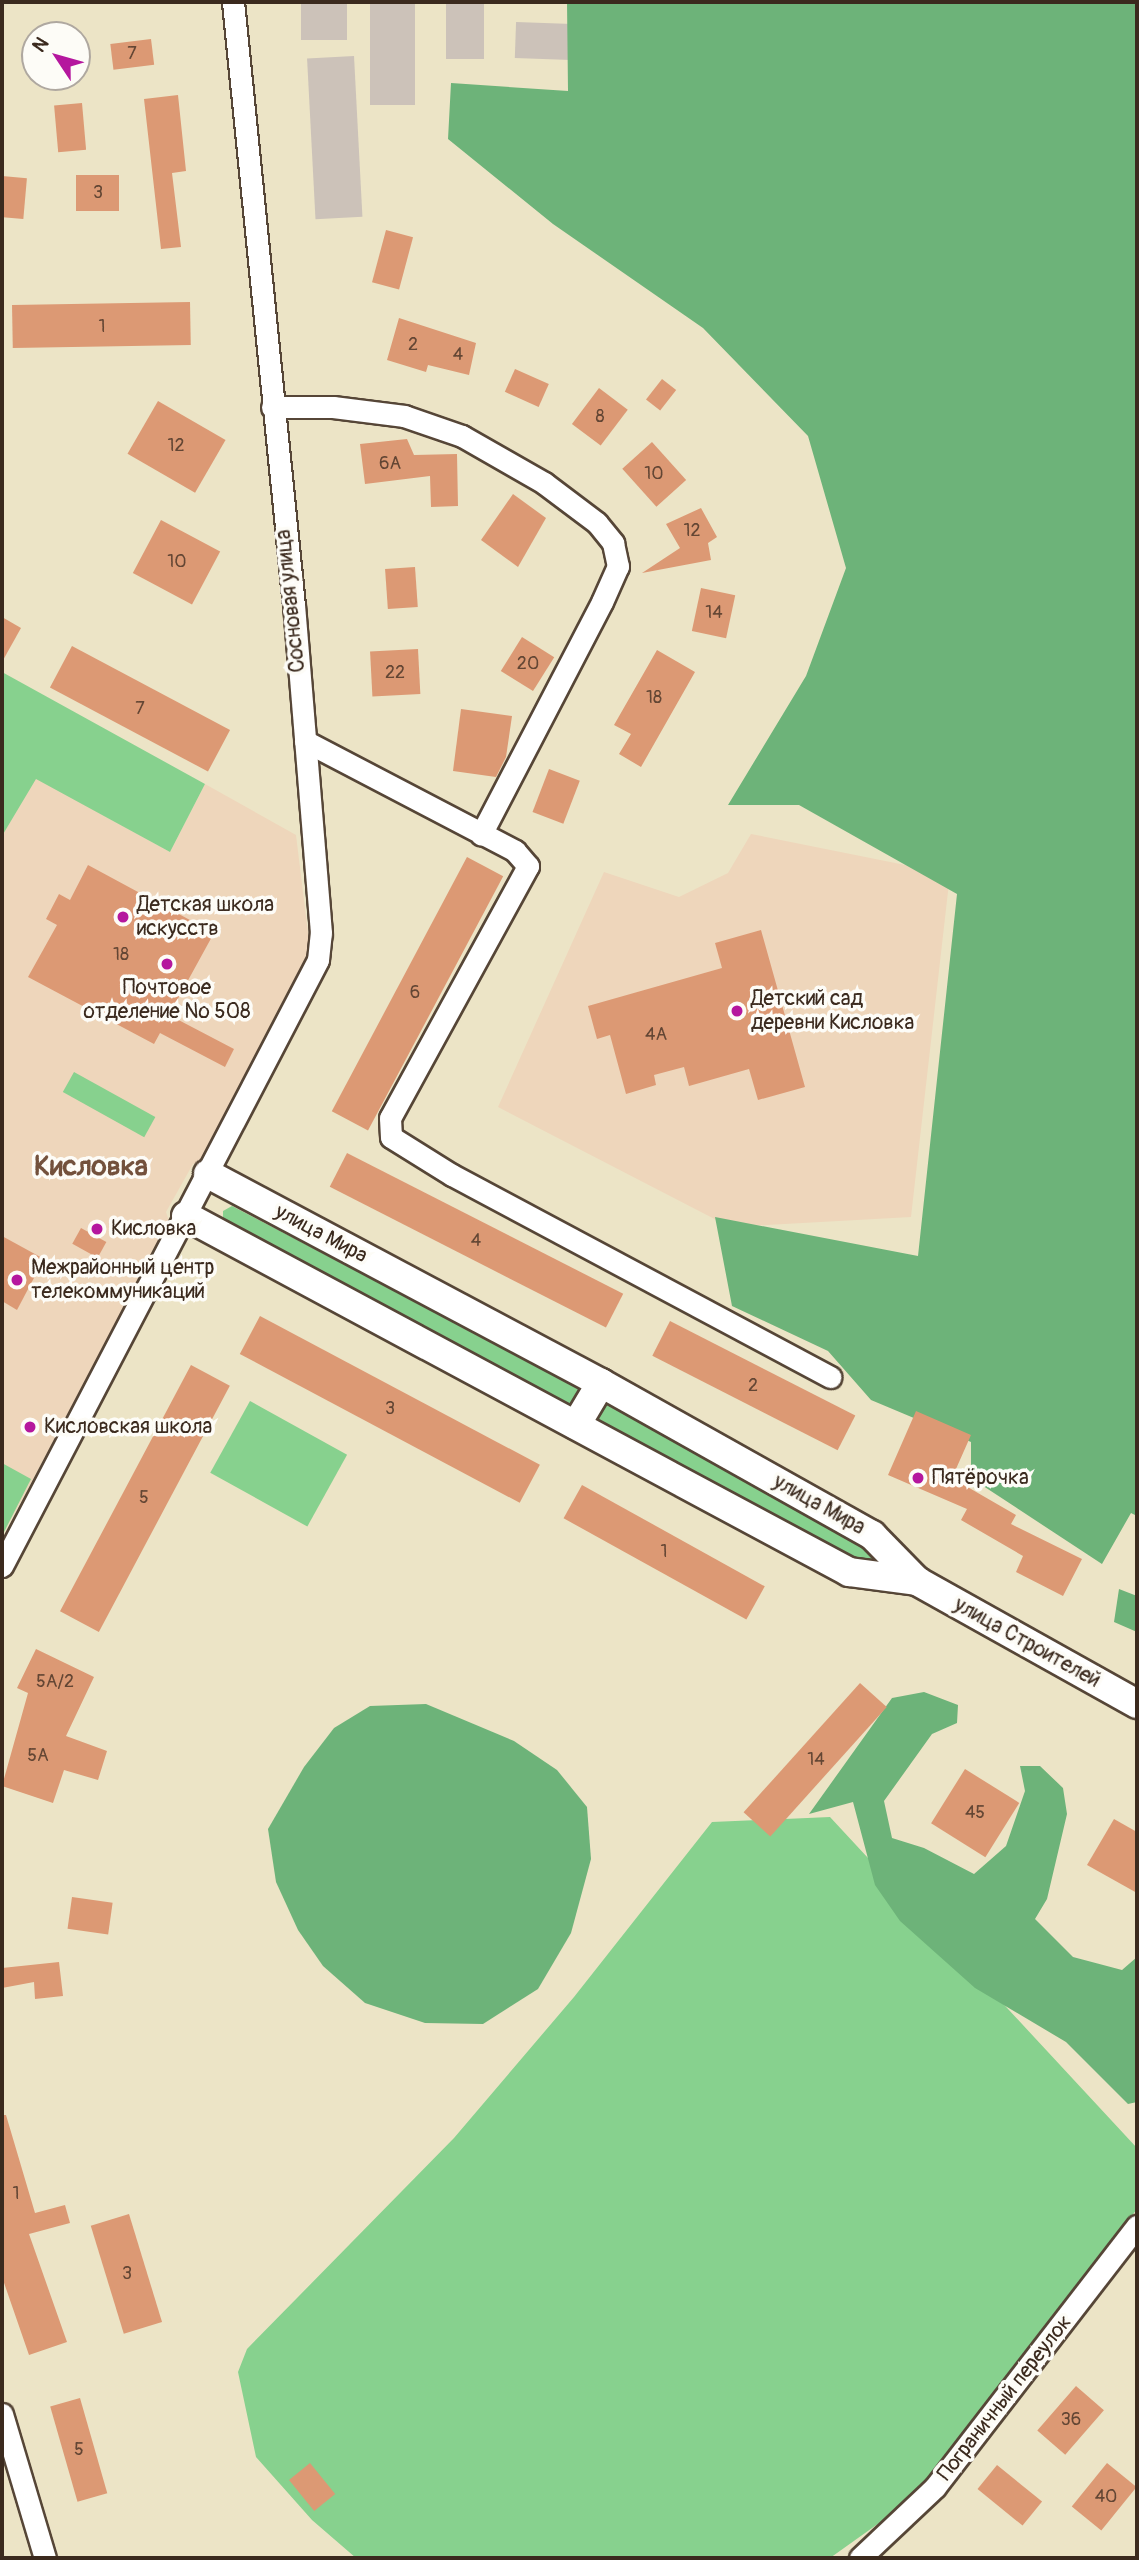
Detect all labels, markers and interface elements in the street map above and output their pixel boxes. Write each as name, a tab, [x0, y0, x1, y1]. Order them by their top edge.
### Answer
north arrow	[21, 21, 91, 91]
text: N	[27, 33, 54, 57]
house number: 7	[127, 43, 137, 65]
house number: 3	[93, 182, 103, 204]
house number: 1	[98, 316, 106, 338]
house number: 2	[408, 334, 418, 356]
house number: 4	[453, 344, 463, 366]
house number: 8	[595, 406, 605, 428]
house number: 12	[167, 435, 185, 457]
house number: 6А	[379, 453, 401, 475]
house number: 10	[644, 463, 664, 485]
house number: 12	[683, 520, 701, 542]
street label: Сосновая улица	[271, 528, 311, 674]
house number: 10	[167, 551, 187, 573]
house number: 14	[705, 602, 723, 624]
house number: 20	[517, 653, 539, 675]
house number: 22	[385, 662, 405, 684]
house number: 18	[646, 687, 662, 709]
house number: 7	[135, 698, 145, 720]
place label: Детская школа искусств	[137, 892, 274, 942]
marker: Детская школа искусств	[115, 909, 131, 925]
house number: 18	[113, 944, 129, 966]
marker: Почтовое отделение № 508	[159, 956, 175, 972]
place label: Почтовое отделение № 508	[83, 975, 251, 1025]
house number: 6	[410, 982, 420, 1004]
place label: Детский сад деревни Кисловка	[751, 986, 914, 1036]
marker: Детский сад деревни Кисловка	[729, 1003, 745, 1019]
house number: 4А	[645, 1024, 667, 1046]
district label: Кисловка	[34, 1150, 148, 1184]
street label: улица Мира	[271, 1199, 371, 1269]
place label: Кисловка	[111, 1216, 196, 1242]
marker: Кисловка	[89, 1221, 105, 1237]
house number: 4	[471, 1230, 481, 1252]
place label: Межрайонный центр телекоммуникаций	[31, 1255, 214, 1305]
marker: Межрайонный центр телекоммуникаций	[9, 1272, 25, 1288]
house number: 2	[748, 1375, 758, 1397]
house number: 3	[385, 1398, 395, 1420]
place label: Кисловская школа	[44, 1414, 212, 1440]
marker: Кисловская школа	[22, 1419, 38, 1435]
place label: Пятёрочка	[932, 1465, 1029, 1491]
street label: улица Мира	[769, 1469, 869, 1541]
marker: Пятёрочка	[910, 1470, 926, 1486]
house number: 5	[139, 1487, 149, 1509]
house number: 1	[660, 1541, 668, 1563]
street label: улица Строителей	[950, 1592, 1104, 1694]
house number: 5А/2	[36, 1671, 74, 1693]
house number: 5А	[27, 1745, 49, 1767]
house number: 14	[807, 1749, 825, 1771]
house number: 45	[965, 1802, 985, 1824]
house number: 1	[12, 2183, 20, 2205]
house number: 3	[122, 2263, 132, 2285]
street label: Пограничный переулок	[933, 2310, 1077, 2486]
house number: 36	[1061, 2409, 1081, 2431]
house number: 5	[74, 2439, 84, 2461]
house number: 40	[1095, 2486, 1117, 2508]

